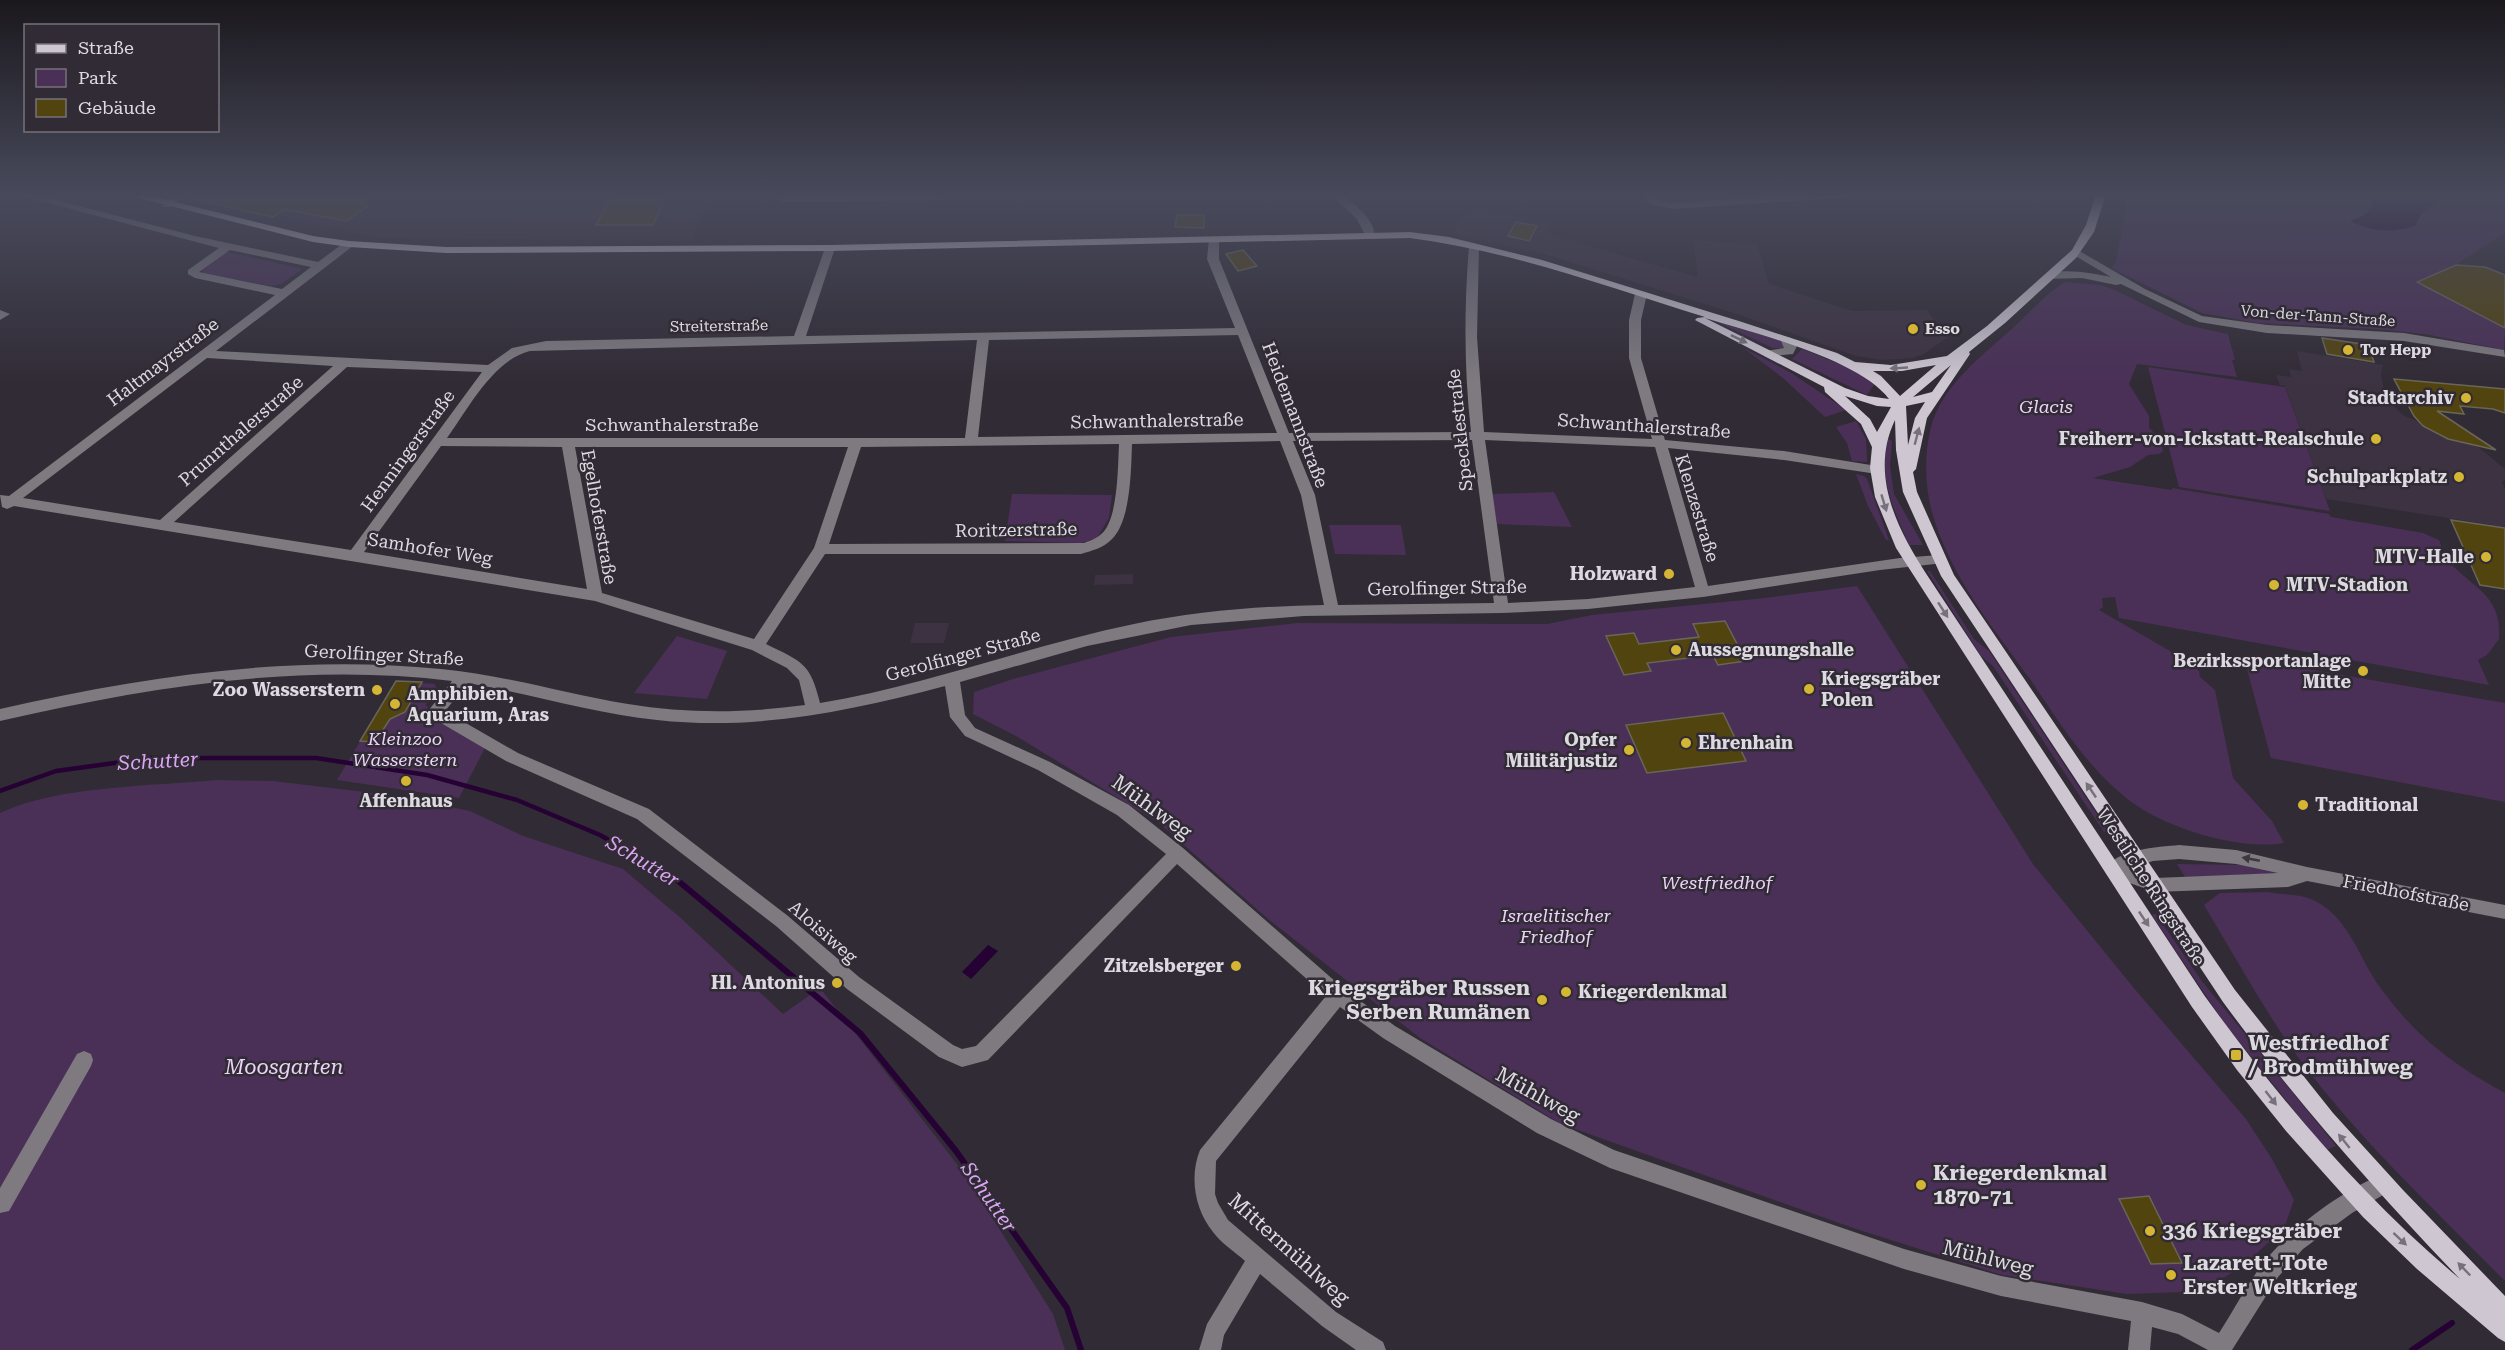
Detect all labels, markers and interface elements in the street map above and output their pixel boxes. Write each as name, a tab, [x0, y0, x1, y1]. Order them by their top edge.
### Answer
legend	[24, 24, 219, 132]
text: Straße	[78, 37, 134, 58]
text: Park	[78, 67, 118, 88]
text: Gebäude	[78, 97, 156, 118]
street label: Von-der-Tann-Straße	[2240, 302, 2396, 330]
street label: Haltmayrstraße	[103, 313, 223, 410]
street label: Streiterstraße	[670, 316, 768, 336]
place label: Esso	[1925, 320, 1960, 338]
marker: Esso	[1906, 322, 1920, 336]
one-way arrow	[1731, 334, 1748, 344]
street label: Heidemannstraße	[1258, 339, 1333, 491]
place label: Tor Hepp	[2360, 341, 2431, 359]
marker: Tor Hepp	[2341, 343, 2355, 357]
one-way arrow	[1889, 364, 1908, 373]
street label: Specklestraße	[1443, 368, 1476, 492]
street label: Prunnthalerstraße	[174, 371, 307, 490]
street label: Henningerstraße	[356, 386, 459, 516]
place label: Stadtarchiv	[2348, 387, 2454, 408]
marker: Stadtarchiv	[2459, 391, 2473, 405]
park label: Glacis	[2019, 396, 2073, 417]
street label: Schwanthalerstraße	[1070, 408, 1244, 433]
street label: Schwanthalerstraße	[1557, 409, 1731, 442]
street label: Schwanthalerstraße	[585, 414, 759, 435]
one-way arrow	[1912, 427, 1922, 445]
place label: Freiherr-von-Ickstatt-Realschule	[2059, 428, 2364, 449]
marker: Freiherr-von-Ickstatt-Realschule	[2369, 432, 2383, 446]
street label: Egelhoferstraße	[577, 448, 622, 586]
street label: Klenzestraße	[1671, 451, 1724, 565]
place label: Schulparkplatz	[2307, 466, 2447, 487]
marker: Schulparkplatz	[2452, 470, 2466, 484]
one-way arrow	[1880, 494, 1889, 512]
street label: Roritzerstraße	[955, 518, 1077, 541]
street label: Samhofer Weg	[366, 528, 495, 569]
place label: MTV-Halle	[2375, 546, 2474, 567]
marker: MTV-Halle	[2479, 550, 2493, 564]
place label: Holzward	[1570, 563, 1657, 584]
marker: Holzward	[1662, 567, 1676, 581]
place label: MTV-Stadion	[2286, 574, 2408, 595]
street label: Gerolfinger Straße	[1367, 576, 1527, 599]
marker: MTV-Stadion	[2267, 578, 2281, 592]
one-way arrow	[1937, 602, 1948, 618]
street label: Gerolfinger Straße	[883, 624, 1043, 685]
place label: Aussegnungshalle	[1688, 639, 1855, 660]
street label: Gerolfinger Straße	[304, 640, 464, 669]
marker: Aussegnungshalle	[1669, 643, 1683, 657]
place label: Bezirkssportanlage Mitte	[2173, 650, 2351, 692]
marker: Bezirkssportanlage Mitte	[2356, 664, 2370, 678]
place label: Kriegsgräber Polen	[1821, 668, 1941, 710]
place label: Zoo Wasserstern	[213, 679, 365, 700]
marker: Kriegsgräber Polen	[1802, 682, 1816, 696]
marker: Zoo Wasserstern	[370, 683, 384, 697]
place label: Amphibien, Aquarium, Aras	[407, 683, 549, 725]
marker: Amphibien, Aquarium, Aras	[388, 697, 402, 711]
park label: Kleinzoo Wasserstern	[353, 728, 457, 770]
place label: Opfer Militärjustiz	[1506, 729, 1617, 771]
place label: Ehrenhain	[1698, 732, 1793, 753]
marker: Ehrenhain	[1679, 736, 1693, 750]
marker: Opfer Militärjustiz	[1622, 743, 1636, 757]
water label: Schutter	[116, 747, 199, 775]
street label: Mühlweg	[1107, 770, 1197, 844]
marker: Affenhaus	[399, 774, 413, 788]
one-way arrow	[2086, 781, 2097, 798]
place label: Affenhaus	[359, 790, 453, 811]
place label: Traditional	[2315, 794, 2418, 815]
marker: Traditional	[2296, 798, 2310, 812]
street label: Westliche Ringstraße	[2093, 804, 2210, 969]
water label: Schutter	[601, 829, 684, 892]
one-way arrow	[2241, 854, 2260, 863]
street label: Friedhofstraße	[2341, 870, 2471, 915]
park label: Westfriedhof	[1662, 872, 1775, 893]
street label: Aloisiweg	[785, 896, 863, 968]
park label: Israelitischer Friedhof	[1500, 905, 1612, 947]
one-way arrow	[2139, 911, 2150, 927]
place label: Zitzelsberger	[1104, 955, 1224, 976]
marker: Zitzelsberger	[1229, 959, 1243, 973]
place label: Hl. Antonius	[711, 972, 825, 993]
marker: Hl. Antonius	[830, 976, 844, 990]
place label: Kriegsgräber Russen Serben Rumänen	[1308, 976, 1530, 1024]
place label: Kriegerdenkmal	[1578, 981, 1727, 1002]
marker: Kriegerdenkmal	[1559, 985, 1573, 999]
marker: Kriegsgräber Russen Serben Rumänen	[1535, 993, 1549, 1007]
place label: Westfriedhof / Brodmühlweg	[2247, 1031, 2413, 1079]
marker: Westfriedhof / Brodmühlweg	[2229, 1048, 2243, 1062]
park label: Moosgarten	[224, 1055, 343, 1079]
street label: Mühlweg	[1491, 1062, 1585, 1128]
one-way arrow	[2264, 1090, 2277, 1106]
one-way arrow	[2338, 1133, 2351, 1149]
water label: Schutter	[955, 1156, 1022, 1237]
place label: Kriegerdenkmal 1870-71	[1933, 1161, 2107, 1209]
marker: Kriegerdenkmal 1870-71	[1914, 1178, 1928, 1192]
street label: Mittermühlweg	[1224, 1188, 1355, 1310]
place label: 336 Kriegsgräber	[2162, 1219, 2342, 1243]
marker: 336 Kriegsgräber	[2143, 1224, 2157, 1238]
one-way arrow	[2392, 1232, 2407, 1246]
street label: Mühlweg	[1940, 1235, 2036, 1281]
place label: Lazarett-Tote Erster Weltkrieg	[2183, 1251, 2357, 1299]
one-way arrow	[2458, 1262, 2472, 1276]
marker: Lazarett-Tote Erster Weltkrieg	[2164, 1268, 2178, 1282]

